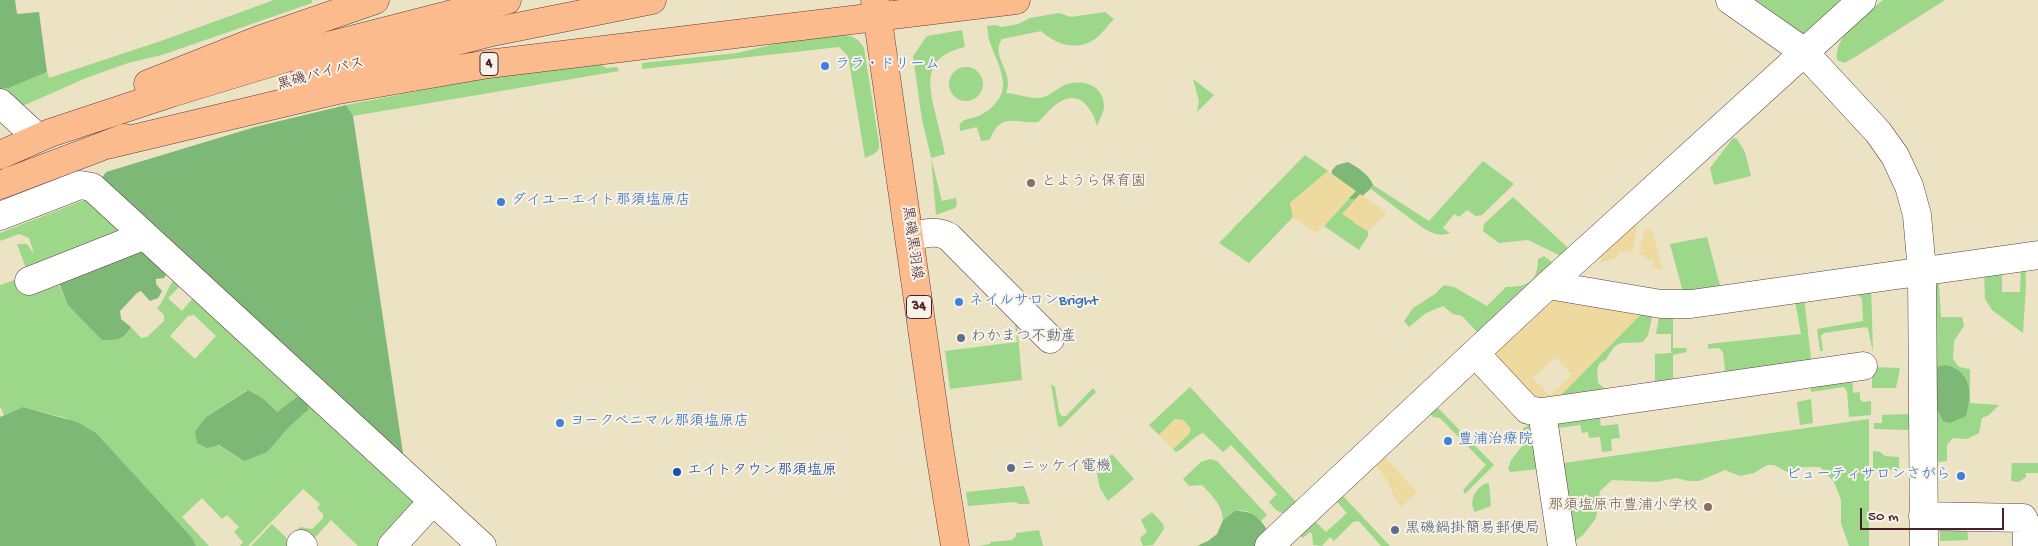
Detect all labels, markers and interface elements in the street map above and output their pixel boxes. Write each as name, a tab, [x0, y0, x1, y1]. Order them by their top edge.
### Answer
road number: 4	[480, 52, 498, 76]
street label: 黒磯バイパス	[275, 55, 367, 95]
place label: ララ・ドリーム	[835, 57, 940, 75]
marker: ララ・ドリーム	[819, 60, 831, 72]
place label: とようら保育園	[1041, 174, 1146, 192]
marker: とようら保育園	[1025, 177, 1037, 189]
place label: ダイユーエイト那須塩原店	[511, 193, 690, 211]
marker: ダイユーエイト那須塩原店	[495, 196, 507, 208]
street label: 黒磯黒羽線	[897, 205, 925, 281]
place label: ネイルサロンBright	[969, 293, 1098, 311]
road number: 34	[906, 296, 932, 318]
marker: ネイルサロンBright	[953, 296, 965, 308]
place label: わかまつ不動産	[971, 329, 1076, 347]
marker: わかまつ不動産	[955, 332, 967, 344]
place label: ヨークベニマル那須塩原店	[570, 414, 749, 432]
marker: ヨークベニマル那須塩原店	[554, 417, 566, 429]
place label: 豊浦治療院	[1458, 432, 1533, 450]
marker: 豊浦治療院	[1442, 435, 1454, 447]
place label: ニッケイ電機	[1021, 459, 1111, 477]
marker: ニッケイ電機	[1005, 462, 1017, 474]
place label: エイトタウン那須塩原	[687, 463, 837, 481]
marker: エイトタウン那須塩原	[671, 466, 683, 478]
place label: ビューティサロンさがら	[1786, 467, 1951, 485]
marker: ビューティサロンさがら	[1955, 470, 1967, 482]
place label: 那須塩原市豊浦小学校	[1548, 498, 1698, 516]
scale bar	[1863, 498, 2007, 530]
marker: 那須塩原市豊浦小学校	[1702, 501, 1714, 513]
text: 50 m	[1868, 508, 1899, 526]
place label: 黒磯鍋掛簡易郵便局	[1405, 521, 1540, 539]
marker: 黒磯鍋掛簡易郵便局	[1389, 524, 1401, 536]

